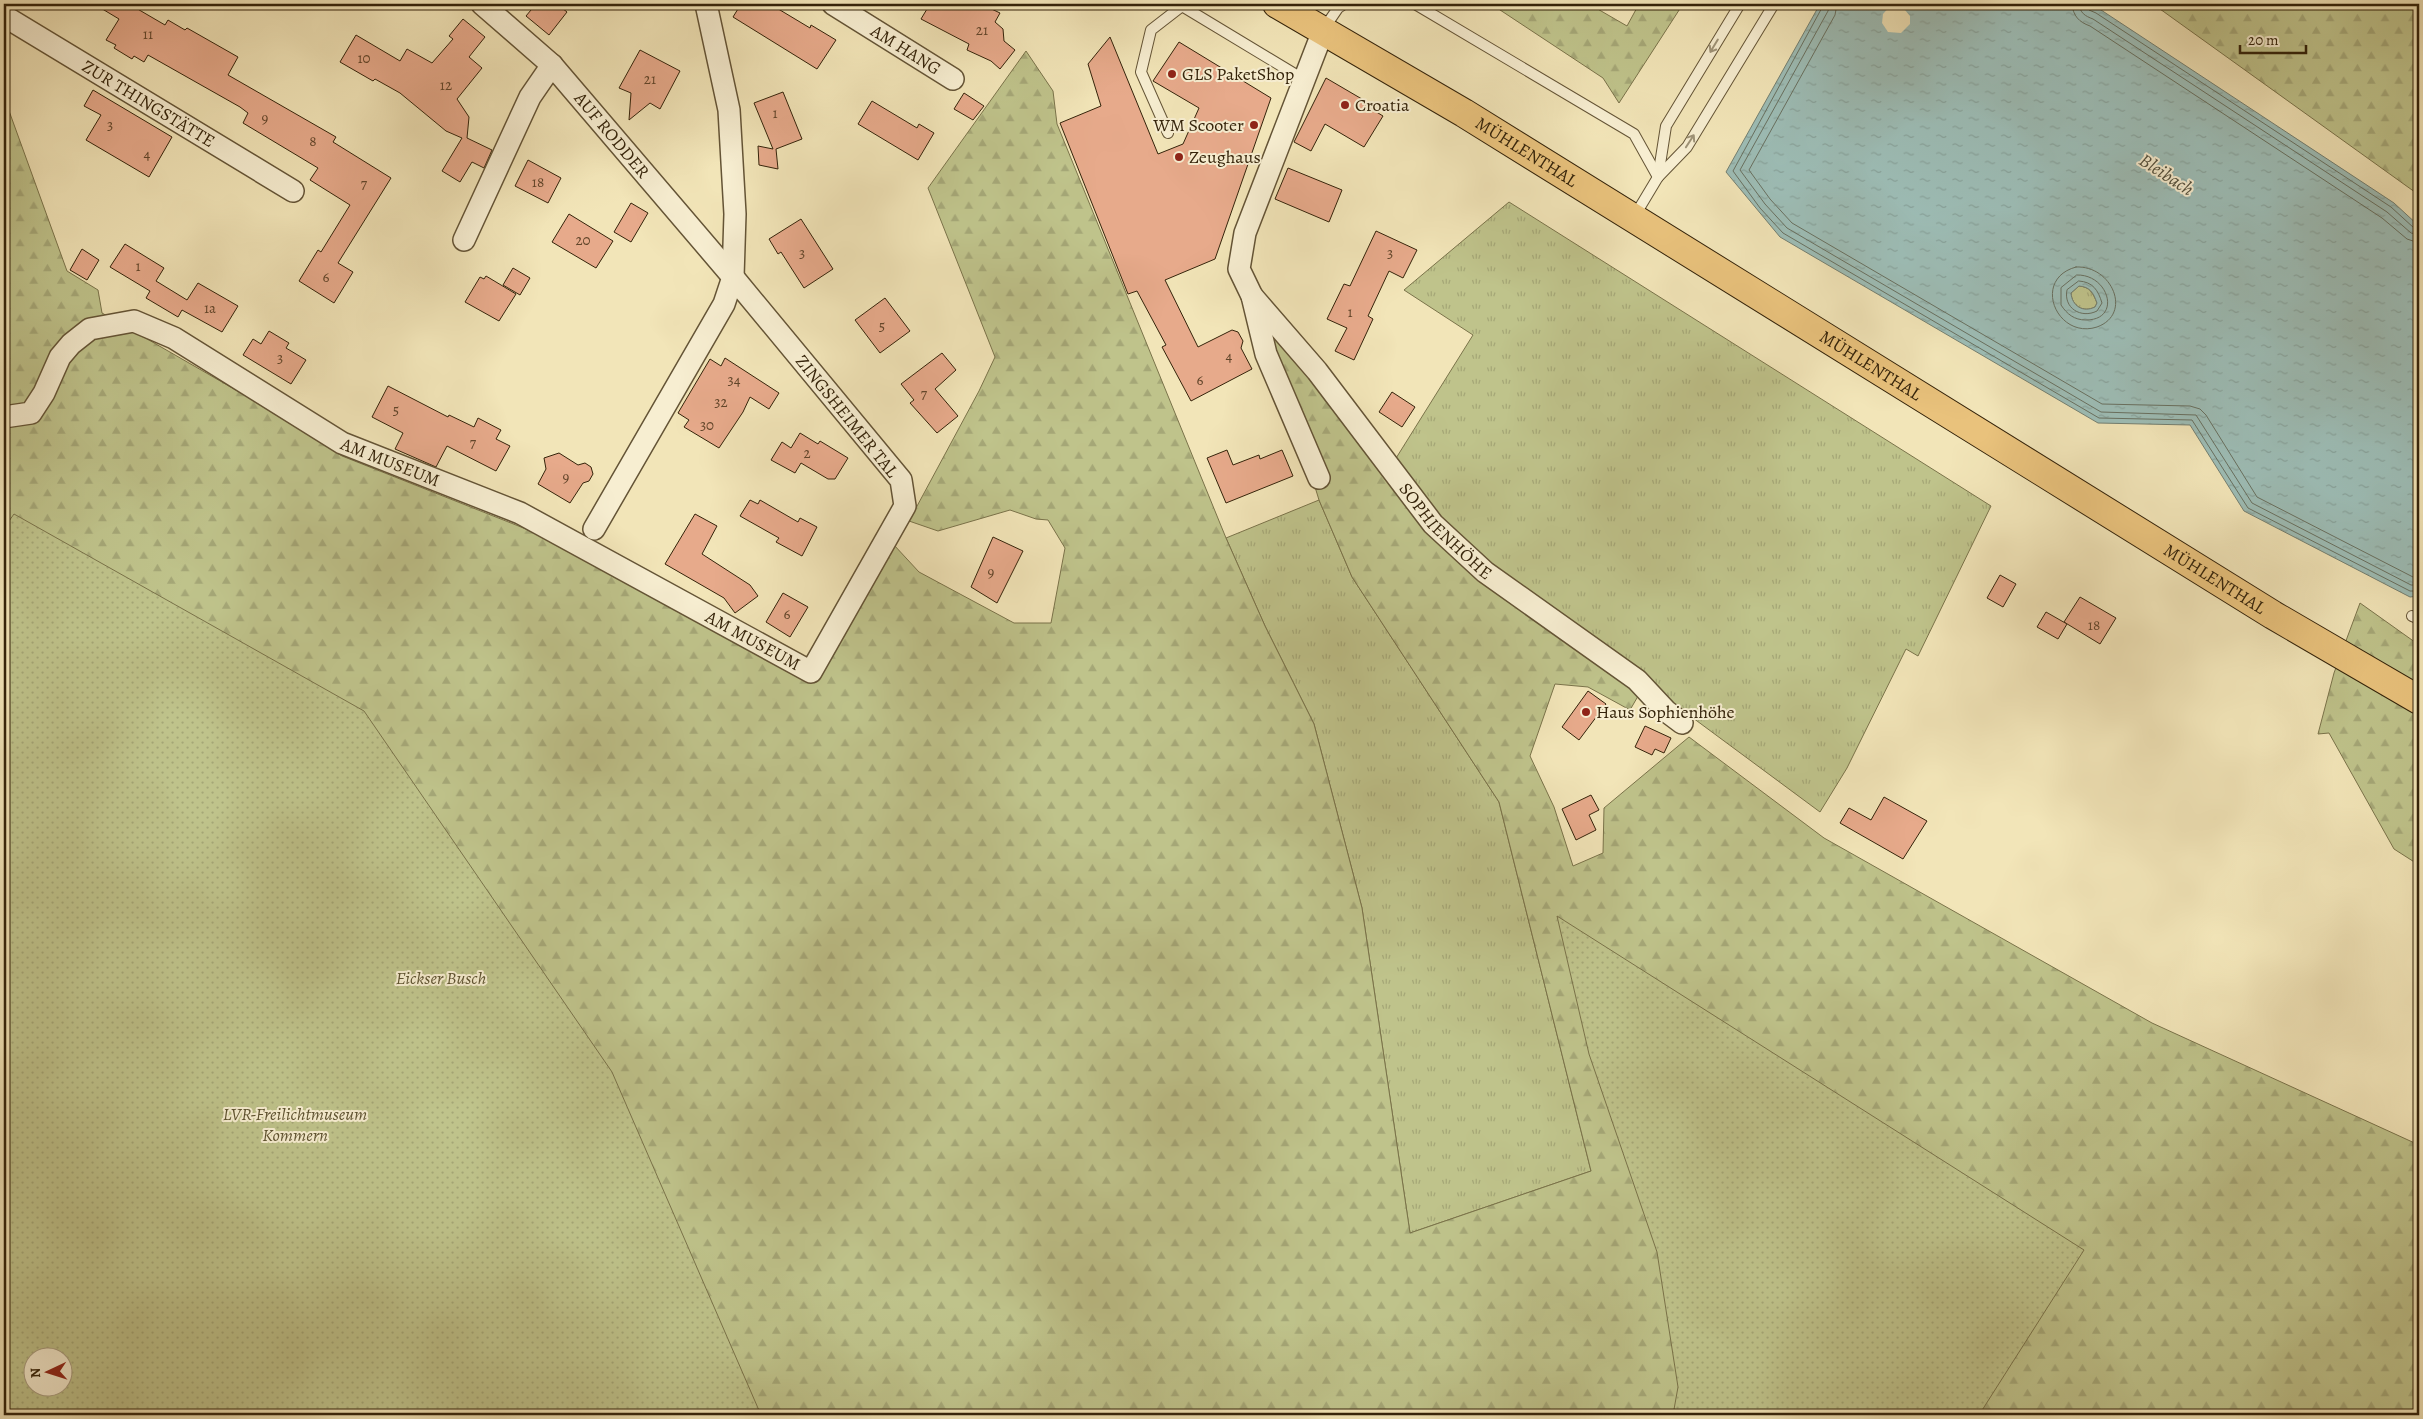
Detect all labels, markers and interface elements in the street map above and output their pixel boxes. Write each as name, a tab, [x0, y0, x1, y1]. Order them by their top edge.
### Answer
street label: AM HANG	[866, 18, 945, 80]
house number: 21	[976, 20, 988, 40]
scale bar	[2240, 22, 2307, 54]
house number: 11	[143, 24, 153, 44]
text: 20 m	[2248, 30, 2279, 50]
one-way arrow	[1709, 38, 1719, 52]
house number: 10	[357, 48, 371, 68]
street label: ZUR THINGSTÄTTE	[78, 54, 220, 153]
place label: GLS PaketShop	[1182, 62, 1294, 86]
marker: GLS PaketShop	[1166, 68, 1178, 80]
house number: 21	[644, 69, 656, 89]
house number: 12	[440, 75, 452, 95]
street label: AUF RODDER	[568, 86, 655, 183]
place label: Croatia	[1355, 93, 1410, 117]
marker: Croatia	[1339, 99, 1351, 111]
house number: 1	[772, 103, 778, 123]
house number: 9	[262, 108, 269, 128]
street label: MÜHLENTHAL	[1471, 111, 1583, 193]
place label: WM Scooter	[1152, 113, 1244, 137]
house number: 3	[107, 115, 113, 135]
marker: WM Scooter	[1248, 119, 1260, 131]
house number: 8	[309, 131, 317, 151]
one-way arrow	[1685, 135, 1695, 149]
house number: 4	[144, 144, 151, 164]
place label: Zeughaus	[1189, 145, 1261, 169]
water label: Bleibach	[2134, 147, 2199, 202]
marker: Zeughaus	[1173, 151, 1185, 163]
house number: 18	[532, 172, 544, 192]
house number: 7	[361, 174, 368, 194]
house number: 20	[575, 230, 591, 250]
house number: 3	[799, 243, 805, 263]
house number: 3	[1387, 243, 1393, 263]
house number: 1	[135, 256, 141, 276]
house number: 6	[323, 267, 330, 287]
house number: 1a	[204, 298, 216, 318]
house number: 1	[1347, 302, 1353, 322]
house number: 5	[879, 316, 885, 336]
street label: MÜHLENTHAL	[1815, 325, 1927, 407]
house number: 4	[1226, 346, 1233, 366]
house number: 3	[277, 348, 283, 368]
street label: ZINGSHEIMER TAL	[790, 350, 905, 483]
house number: 34	[727, 370, 741, 390]
house number: 6	[1197, 370, 1204, 390]
house number: 7	[921, 384, 928, 404]
house number: 32	[714, 392, 728, 412]
house number: 5	[393, 400, 399, 420]
house number: 30	[700, 415, 714, 435]
street label: AM MUSEUM	[336, 431, 443, 492]
house number: 7	[470, 433, 477, 453]
house number: 2	[803, 443, 811, 463]
house number: 9	[563, 467, 570, 487]
street label: SOPHIENHÖHE	[1394, 478, 1497, 585]
street label: MÜHLENTHAL	[2159, 538, 2271, 620]
house number: 9	[988, 562, 995, 582]
street label: AM MUSEUM	[701, 604, 805, 676]
house number: 6	[784, 604, 791, 624]
house number: 18	[2088, 615, 2100, 635]
place label: Haus Sophienhöhe	[1596, 700, 1735, 724]
marker: Haus Sophienhöhe	[1580, 706, 1592, 718]
park label: Eickser Busch	[396, 966, 486, 990]
park label: LVR-Freilichtmuseum Kommern	[223, 1102, 367, 1147]
north arrow	[22, 1346, 72, 1396]
text: N	[26, 1367, 45, 1379]

